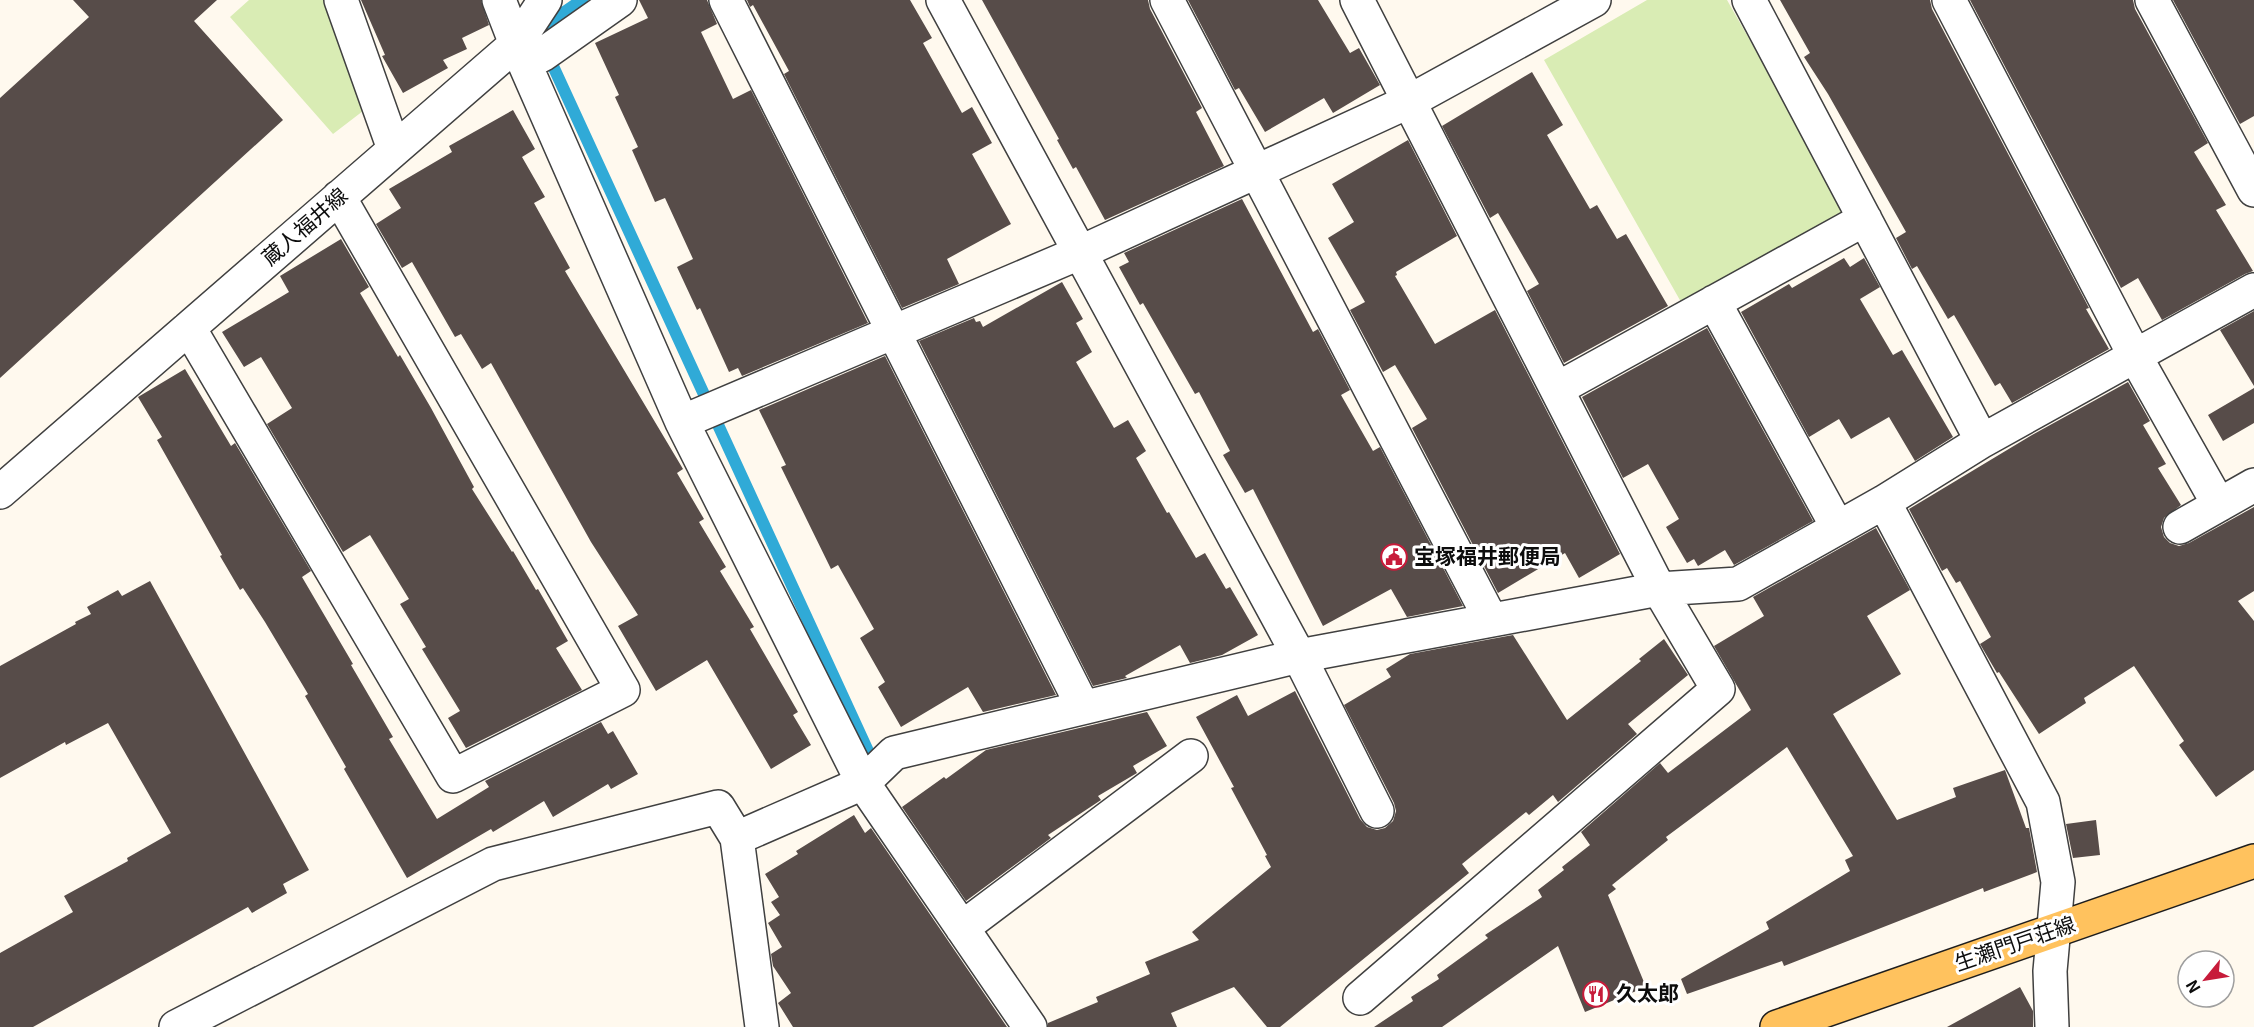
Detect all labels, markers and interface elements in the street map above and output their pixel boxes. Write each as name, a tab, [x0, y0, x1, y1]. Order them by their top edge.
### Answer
street label: 蔵人福井線	[254, 180, 353, 271]
place label: 宝塚福井郵便局	[1414, 540, 1561, 570]
public building icon: 宝塚福井郵便局	[1379, 542, 1409, 572]
street label: 生瀬門戸荘線	[1950, 907, 2079, 977]
north arrow	[2176, 949, 2236, 1009]
text: N	[2179, 976, 2206, 998]
place label: 久太郎	[1616, 977, 1679, 1007]
restaurant icon: 久太郎	[1581, 979, 1611, 1009]

